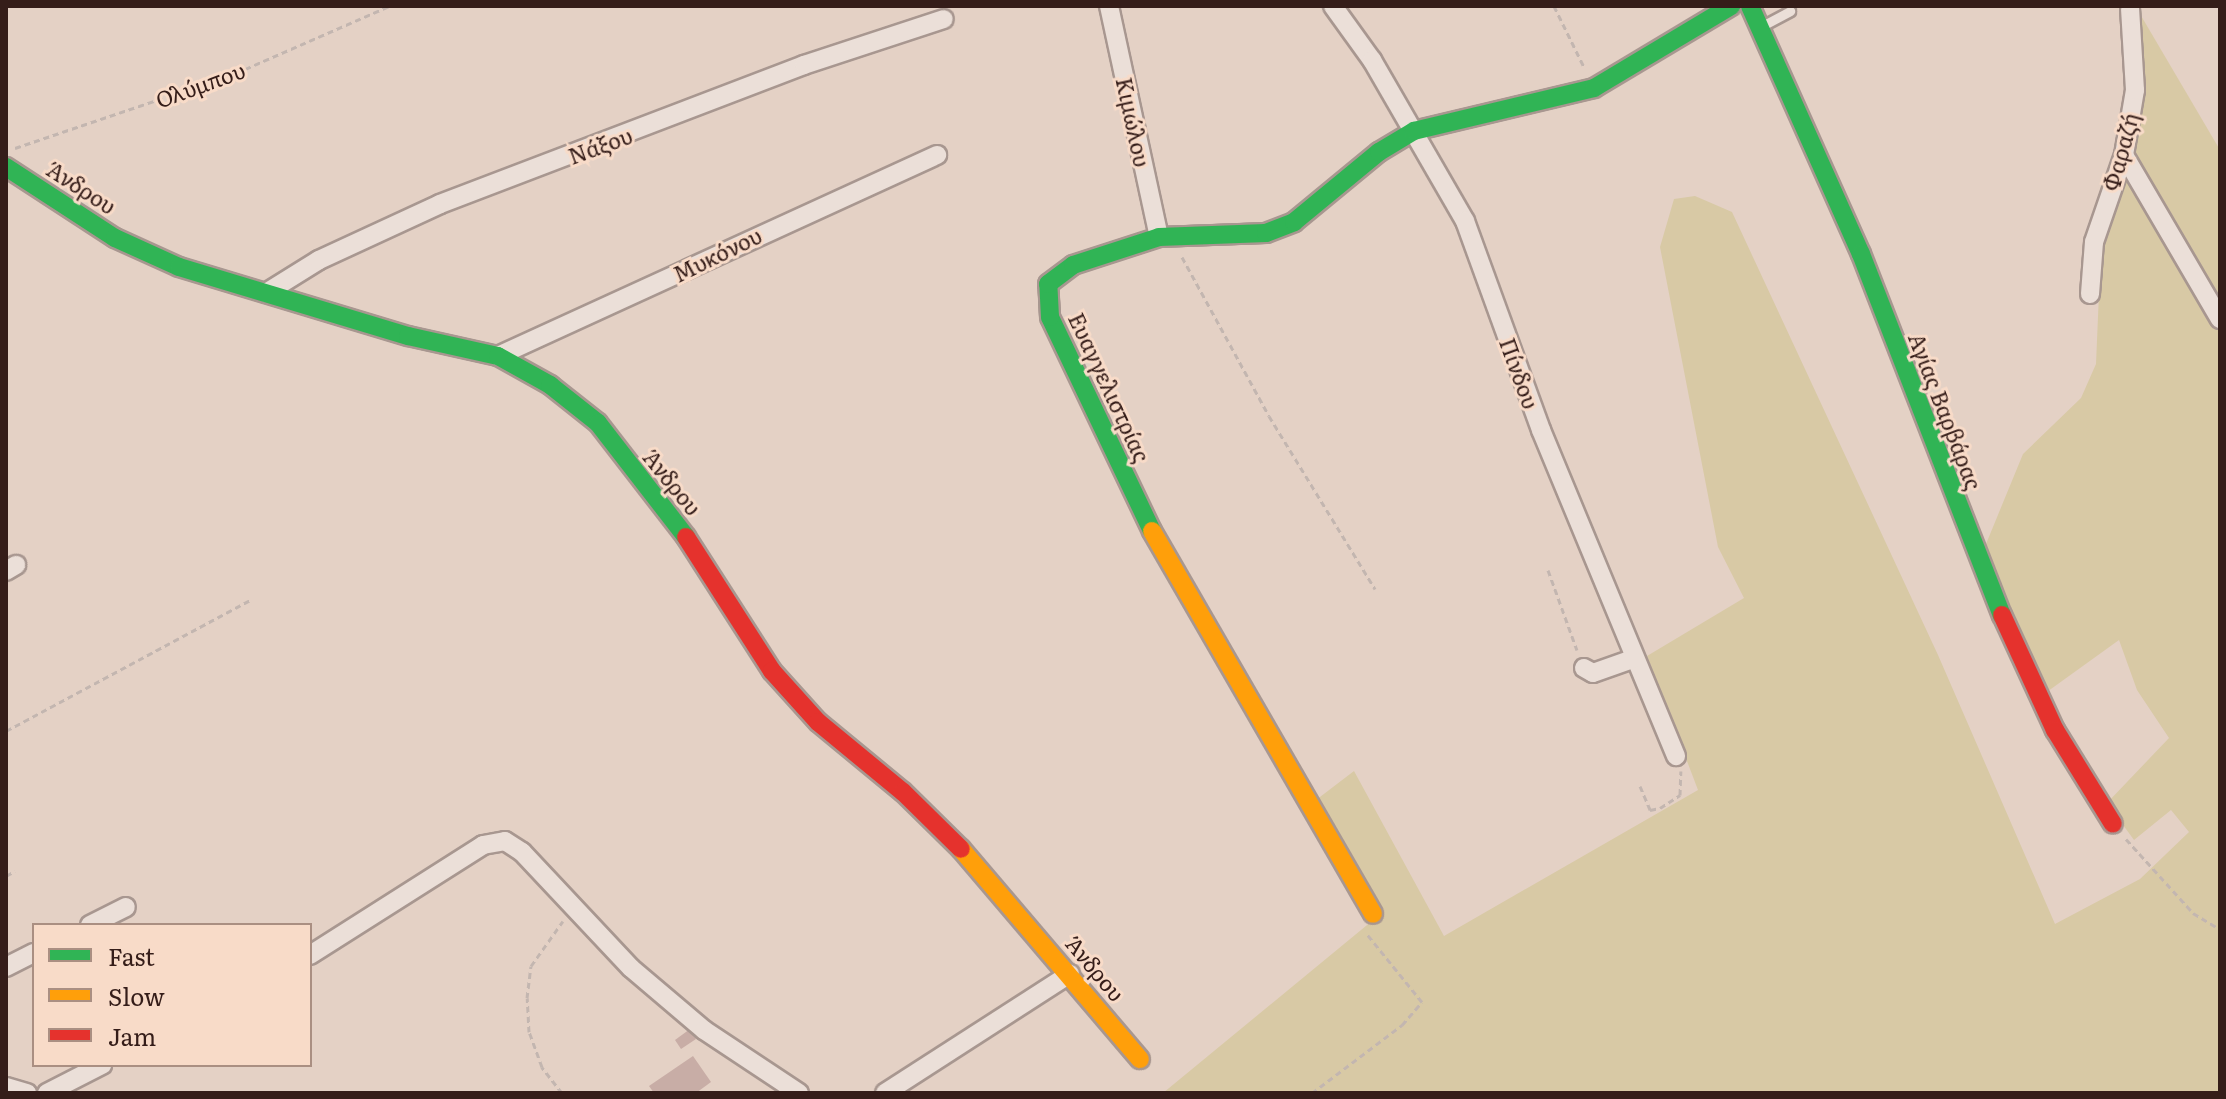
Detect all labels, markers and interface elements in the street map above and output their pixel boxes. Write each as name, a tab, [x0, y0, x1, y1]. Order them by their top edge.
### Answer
street label: Ολύμπου	[152, 56, 248, 112]
street label: Κιμώλου	[1112, 75, 1156, 169]
street label: Φαραζή	[2097, 110, 2143, 194]
street label: Νάξου	[564, 121, 636, 169]
street label: Άνδρου	[43, 155, 121, 219]
street label: Μυκόνου	[668, 221, 766, 287]
street label: Ευαγγελιστρίας	[1064, 308, 1156, 466]
street label: Αγίας Βαρβάρας	[1904, 329, 1988, 493]
street label: Πίνδου	[1495, 334, 1545, 412]
street label: Άνδρου	[639, 444, 707, 520]
legend	[32, 923, 312, 1067]
street label: Άνδρου	[1061, 930, 1131, 1006]
text: Fast	[108, 938, 155, 973]
text: Slow	[108, 978, 165, 1013]
text: Jam	[108, 1018, 156, 1053]

